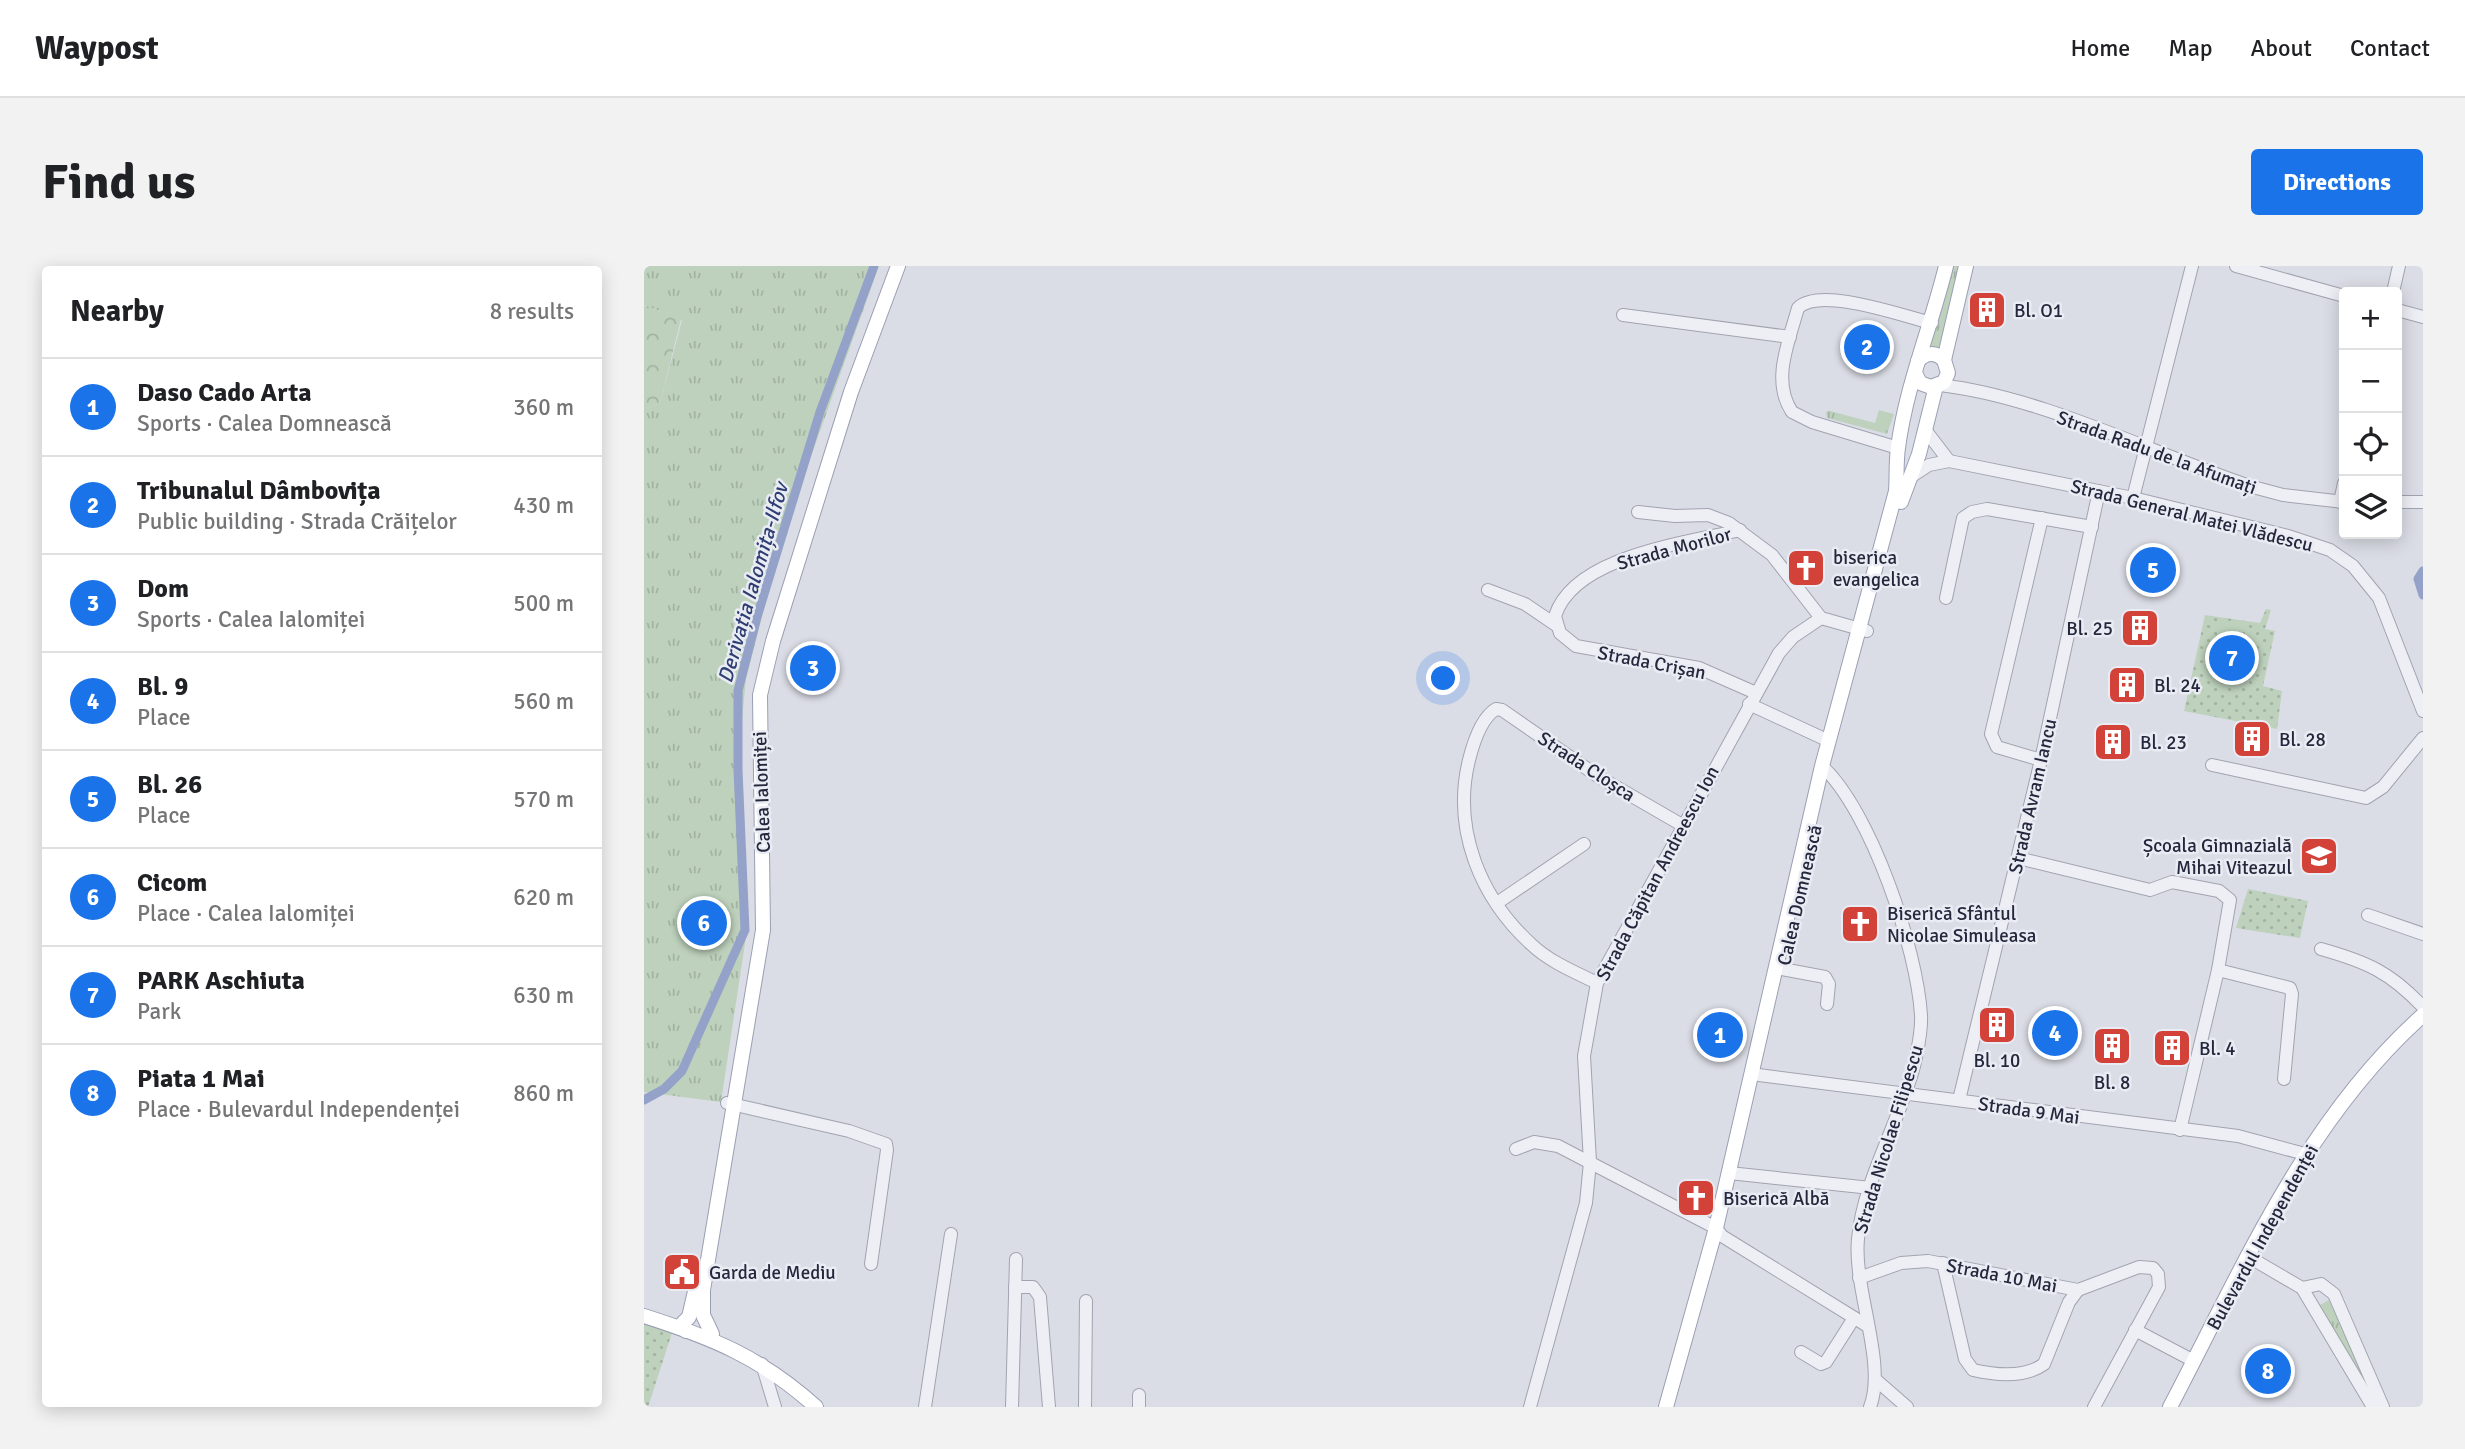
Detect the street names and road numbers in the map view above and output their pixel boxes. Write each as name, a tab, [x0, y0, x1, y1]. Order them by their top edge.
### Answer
street label: Strada Radu de la Afumați	[2054, 406, 2260, 500]
street label: Strada General Matei Vlădescu	[2068, 474, 2315, 558]
street label: Strada Morilor	[1614, 522, 1734, 576]
street label: Strada Crișan	[1596, 641, 1708, 685]
street label: Strada Avram Iancu	[2003, 716, 2062, 876]
street label: Strada Cloșca	[1533, 727, 1640, 807]
street label: Calea Ialomiței	[748, 731, 776, 853]
street label: Strada Căpitan Andreescu Ion	[1591, 762, 1725, 985]
street label: Calea Domnească	[1772, 823, 1828, 968]
street label: Strada Nicolae Filipescu	[1849, 1042, 1929, 1237]
street label: Strada 9 Mai	[1977, 1092, 2081, 1130]
street label: Bulevardul Independenței	[2202, 1141, 2324, 1334]
street label: Strada 10 Mai	[1944, 1253, 2059, 1298]

